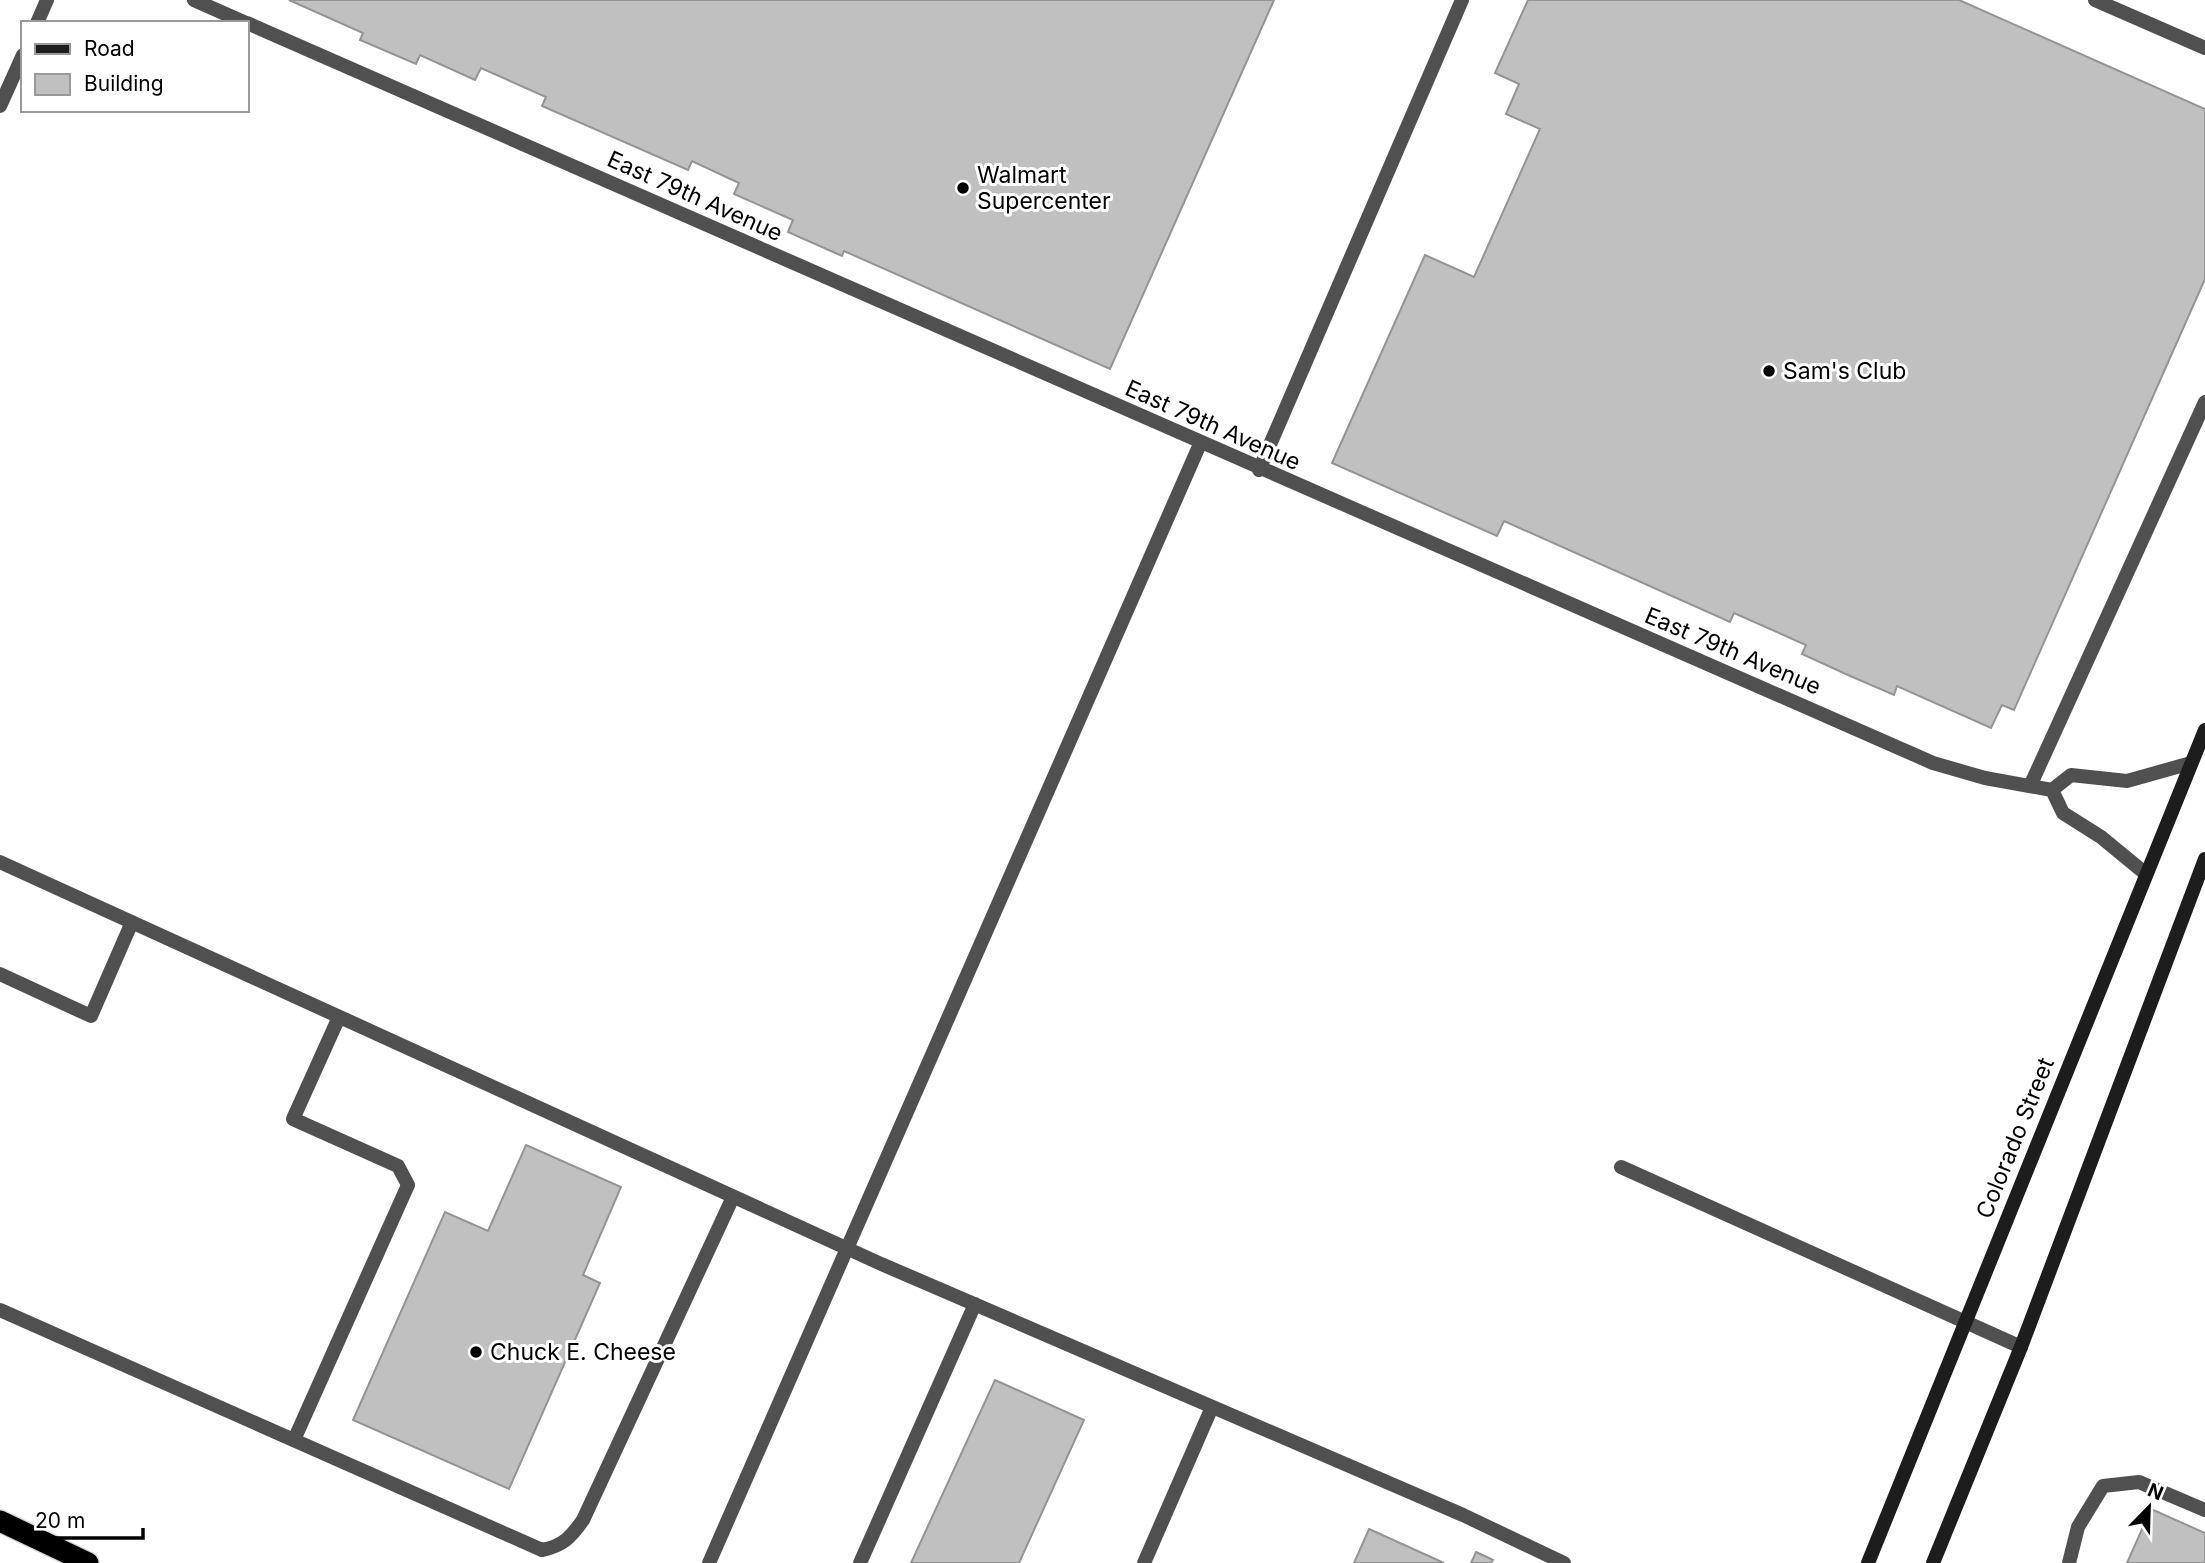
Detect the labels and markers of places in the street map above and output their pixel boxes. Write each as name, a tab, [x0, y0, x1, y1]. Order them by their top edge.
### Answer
place label: Walmart Supercenter	[977, 161, 1111, 215]
marker: Walmart Supercenter	[955, 180, 971, 196]
place label: Sam's Club	[1783, 357, 1906, 385]
marker: Sam's Club	[1761, 363, 1777, 379]
place label: Chuck E. Cheese	[490, 1338, 676, 1366]
marker: Chuck E. Cheese	[468, 1344, 484, 1360]

